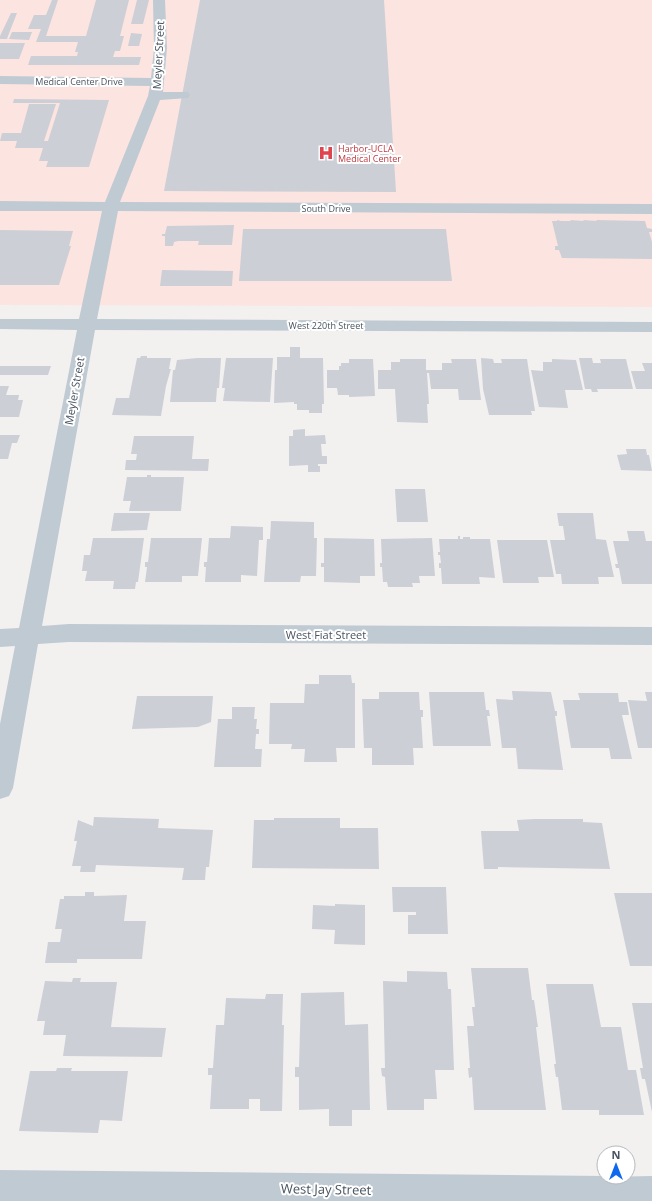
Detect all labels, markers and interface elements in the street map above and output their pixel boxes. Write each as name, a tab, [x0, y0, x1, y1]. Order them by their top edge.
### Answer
street label: Meyler Street	[149, 20, 167, 90]
street label: Medical Center Drive	[35, 75, 123, 88]
place label: Harbor-UCLA Medical Center	[338, 142, 401, 165]
hospital icon: Harbor-UCLA Medical Center	[317, 144, 335, 162]
street label: South Drive	[302, 202, 350, 215]
street label: West 220th Street	[289, 319, 363, 332]
street label: Meyler Street	[61, 356, 87, 426]
street label: West Fiat Street	[286, 627, 366, 642]
north arrow	[596, 1145, 636, 1185]
text: N	[612, 1147, 620, 1162]
street label: West Jay Street	[281, 1179, 372, 1199]

